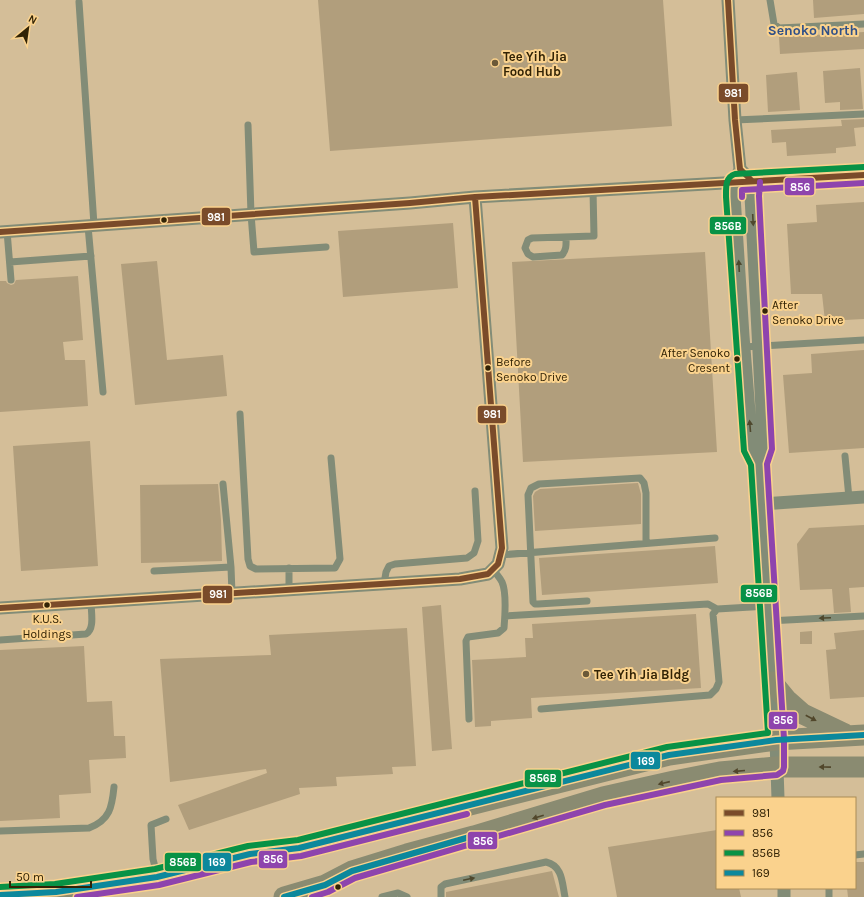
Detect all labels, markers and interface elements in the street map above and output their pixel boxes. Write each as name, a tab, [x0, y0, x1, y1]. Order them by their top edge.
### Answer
north arrow	[8, 8, 48, 48]
text: N	[26, 12, 39, 27]
district label: Senoko North	[768, 22, 858, 39]
place label: Tee Yih Jia Food Hub	[503, 49, 567, 79]
marker: Tee Yih Jia Food Hub	[490, 58, 500, 68]
line badge: 981	[718, 83, 749, 103]
text: 981	[724, 87, 742, 100]
line badge: 856	[784, 177, 815, 196]
text: 856	[790, 181, 810, 194]
line badge: 981	[201, 207, 231, 226]
text: 981	[207, 211, 225, 224]
one-way arrow	[749, 214, 756, 226]
unlabelled marker	[159, 215, 169, 225]
line badge: 856B	[709, 216, 747, 235]
text: 856B	[714, 220, 742, 233]
one-way arrow	[735, 260, 742, 272]
place label: After Senoko Drive	[772, 298, 843, 327]
marker: After Senoko Drive	[760, 306, 770, 316]
place label: After Senoko Cresent	[661, 346, 730, 375]
marker: After Senoko Cresent	[732, 354, 742, 364]
place label: Before Senoko Drive	[496, 355, 567, 384]
marker: Before Senoko Drive	[483, 363, 493, 373]
line badge: 981	[477, 405, 507, 424]
text: 981	[483, 408, 501, 421]
one-way arrow	[747, 420, 754, 432]
line badge: 856B	[740, 584, 778, 603]
line badge: 981	[202, 585, 233, 604]
text: 856B	[745, 587, 773, 600]
text: 981	[209, 588, 227, 601]
marker: K.U.S. Holdings	[42, 600, 52, 610]
place label: K.U.S. Holdings	[23, 612, 71, 641]
one-way arrow	[818, 615, 831, 621]
place label: Tee Yih Jia Bldg	[594, 667, 689, 682]
marker: Tee Yih Jia Bldg	[581, 669, 591, 679]
line badge: 856	[768, 711, 798, 730]
text: 856	[773, 714, 793, 727]
one-way arrow	[805, 714, 816, 721]
line badge: 169	[630, 751, 661, 770]
text: 169	[637, 755, 655, 768]
one-way arrow	[818, 764, 831, 770]
one-way arrow	[733, 767, 745, 774]
line badge: 856B	[524, 769, 562, 788]
text: 856B	[529, 772, 557, 785]
one-way arrow	[657, 781, 670, 787]
legend	[716, 797, 856, 889]
text: 981	[752, 806, 770, 820]
one-way arrow	[532, 814, 544, 820]
text: 856	[752, 826, 773, 840]
line badge: 856	[467, 831, 498, 850]
text: 856	[473, 835, 493, 848]
text: 856B	[752, 846, 780, 860]
line badge: 856	[258, 850, 288, 869]
line badge: 856B	[164, 852, 202, 872]
line badge: 169	[202, 852, 232, 872]
text: 856	[263, 853, 283, 866]
text: 856B	[169, 856, 197, 869]
text: 169	[208, 856, 226, 869]
scale bar	[10, 863, 91, 889]
text: 169	[752, 866, 770, 880]
text: 50 m	[16, 870, 44, 884]
one-way arrow	[463, 876, 475, 882]
unlabelled marker	[333, 882, 343, 892]

